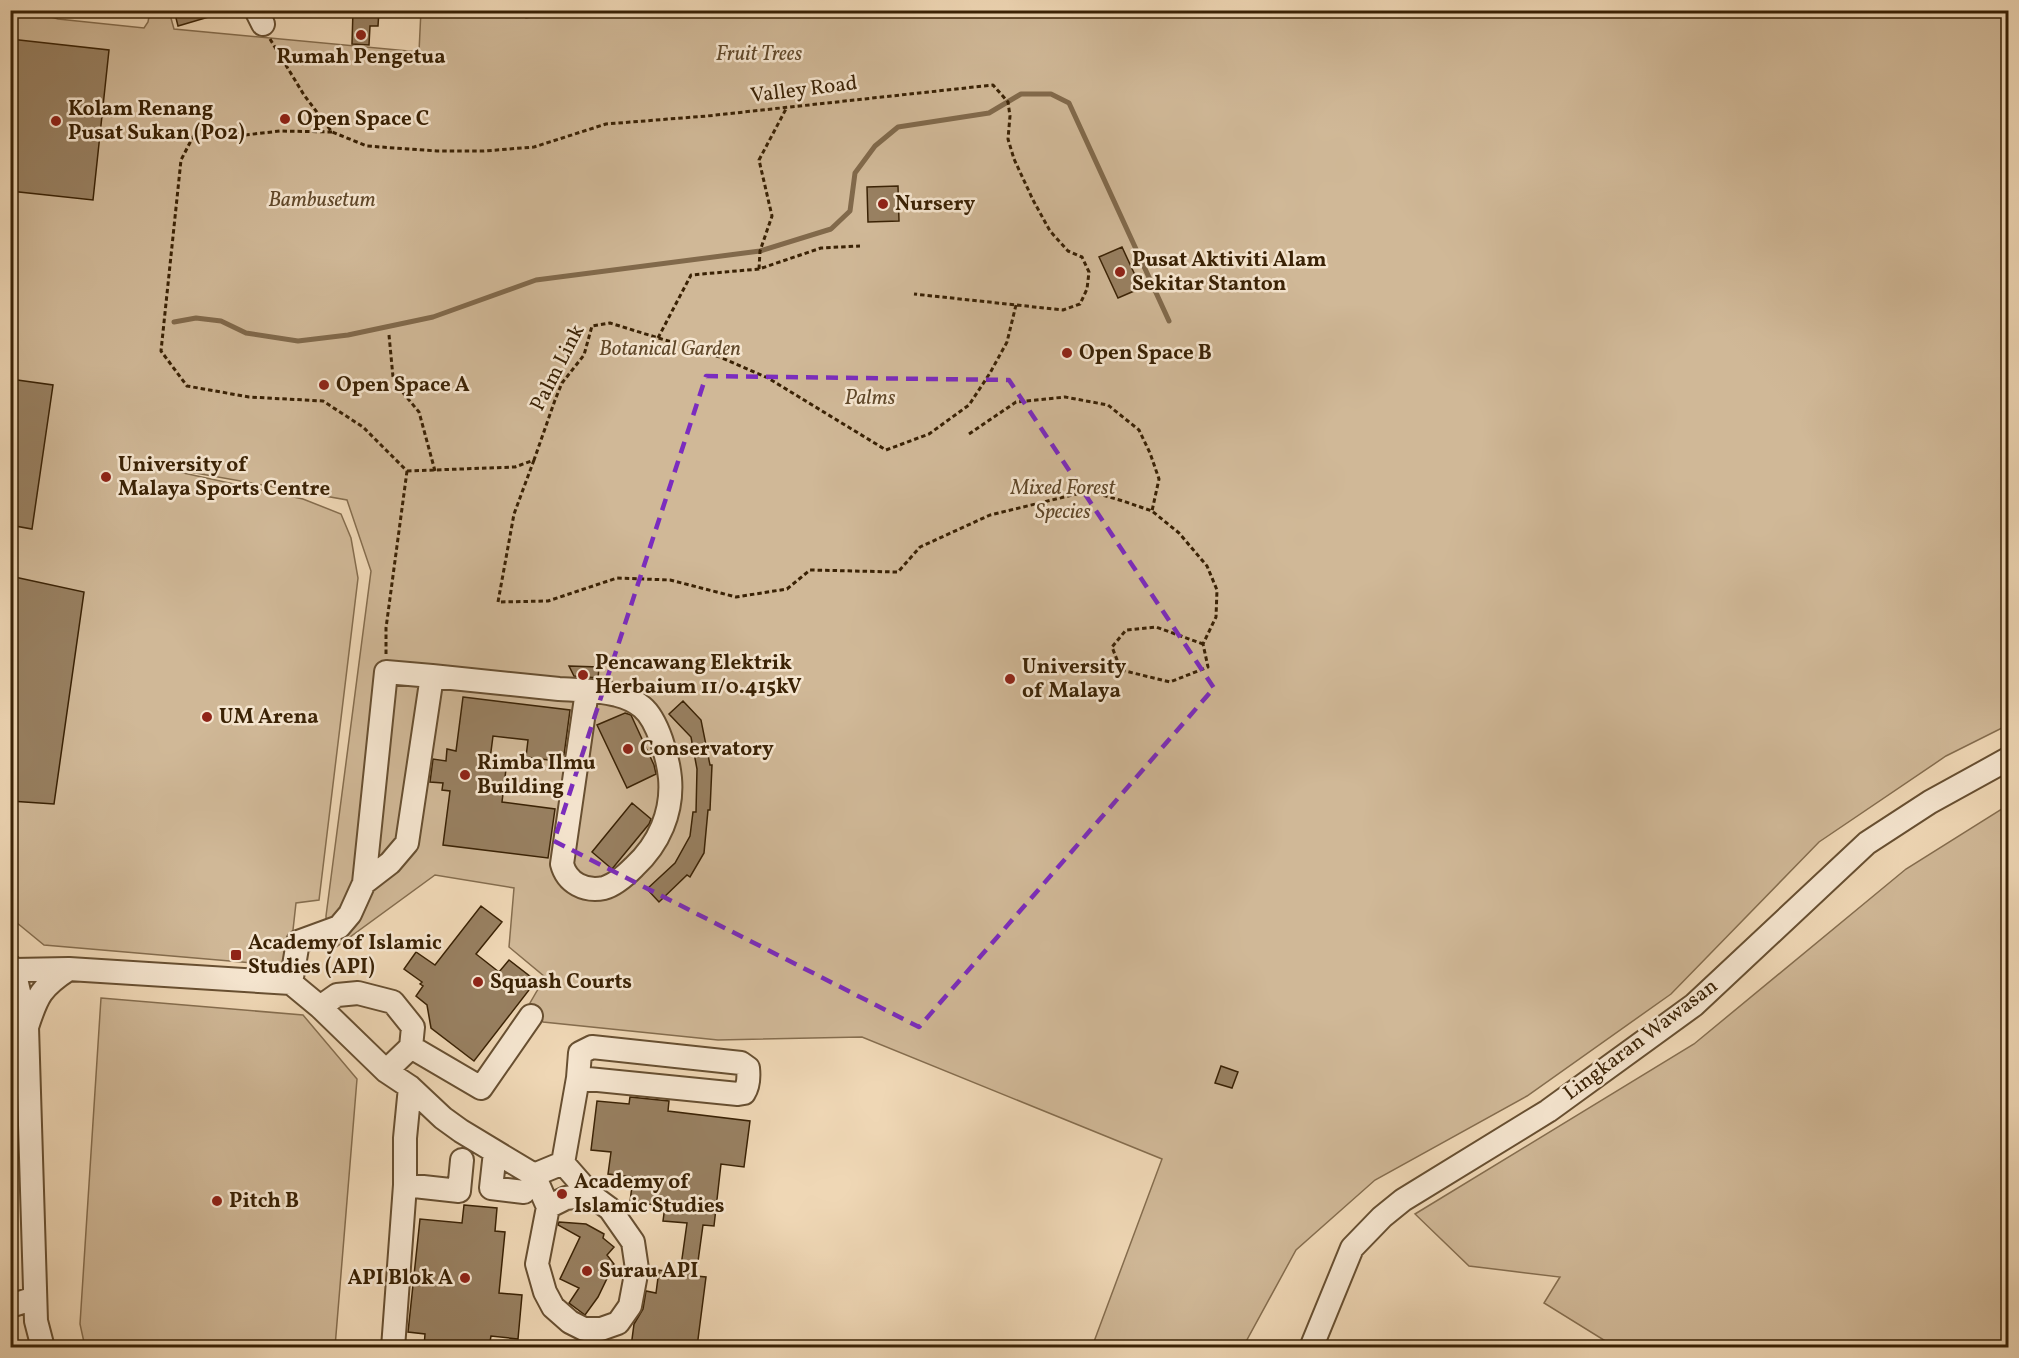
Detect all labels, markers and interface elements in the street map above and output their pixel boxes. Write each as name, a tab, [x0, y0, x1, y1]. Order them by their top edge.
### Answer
marker: Rumah Pengetua	[354, 28, 368, 42]
park label: Fruit Trees	[716, 40, 802, 69]
place label: Rumah Pengetua	[276, 43, 446, 72]
street label: Valley Road	[749, 69, 859, 111]
place label: Kolam Renang Pusat Sukan (P02)	[68, 95, 245, 148]
place label: Open Space C	[297, 105, 429, 134]
marker: Open Space C	[278, 112, 292, 126]
marker: Kolam Renang Pusat Sukan (P02)	[49, 114, 63, 128]
park label: Bambusetum	[268, 186, 376, 215]
place label: Nursery	[895, 190, 975, 219]
marker: Nursery	[876, 197, 890, 211]
place label: Pusat Aktiviti Alam Sekitar Stanton	[1132, 246, 1327, 299]
marker: Pusat Aktiviti Alam Sekitar Stanton	[1113, 265, 1127, 279]
street label: Palm Link	[524, 319, 592, 416]
park label: Botanical Garden	[599, 335, 741, 364]
place label: Open Space B	[1079, 339, 1212, 368]
marker: Open Space B	[1060, 346, 1074, 360]
place label: Open Space A	[336, 371, 470, 400]
marker: Open Space A	[317, 378, 331, 392]
park label: Palms	[845, 384, 896, 413]
place label: University of Malaya Sports Centre	[118, 451, 330, 504]
marker: University of Malaya Sports Centre	[99, 470, 113, 484]
park label: Mixed Forest Species	[1010, 474, 1117, 527]
place label: Pencawang Elektrik Herbaium 11/0.415kV	[595, 649, 802, 702]
place label: University of Malaya	[1022, 653, 1127, 706]
marker: Pencawang Elektrik Herbaium 11/0.415kV	[576, 668, 590, 682]
marker: University of Malaya	[1003, 672, 1017, 686]
place label: UM Arena	[219, 703, 319, 732]
marker: UM Arena	[200, 710, 214, 724]
place label: Conservatory	[640, 735, 774, 764]
marker: Conservatory	[621, 742, 635, 756]
place label: Rimba Ilmu Building	[477, 749, 596, 802]
marker: Rimba Ilmu Building	[458, 768, 472, 782]
place label: Academy of Islamic Studies (API)	[248, 929, 442, 982]
marker: Academy of Islamic Studies (API)	[229, 948, 243, 962]
place label: Squash Courts	[490, 968, 632, 997]
street label: Lingkaran Wawasan	[1558, 972, 1724, 1108]
marker: Squash Courts	[471, 975, 485, 989]
place label: Academy of Islamic Studies	[574, 1168, 724, 1221]
place label: Pitch B	[229, 1187, 299, 1216]
marker: Academy of Islamic Studies	[555, 1187, 569, 1201]
marker: Pitch B	[210, 1194, 224, 1208]
place label: Surau API	[599, 1257, 698, 1286]
place label: API Blok A	[347, 1264, 453, 1293]
marker: Surau API	[580, 1264, 594, 1278]
marker: API Blok A	[458, 1271, 472, 1285]

